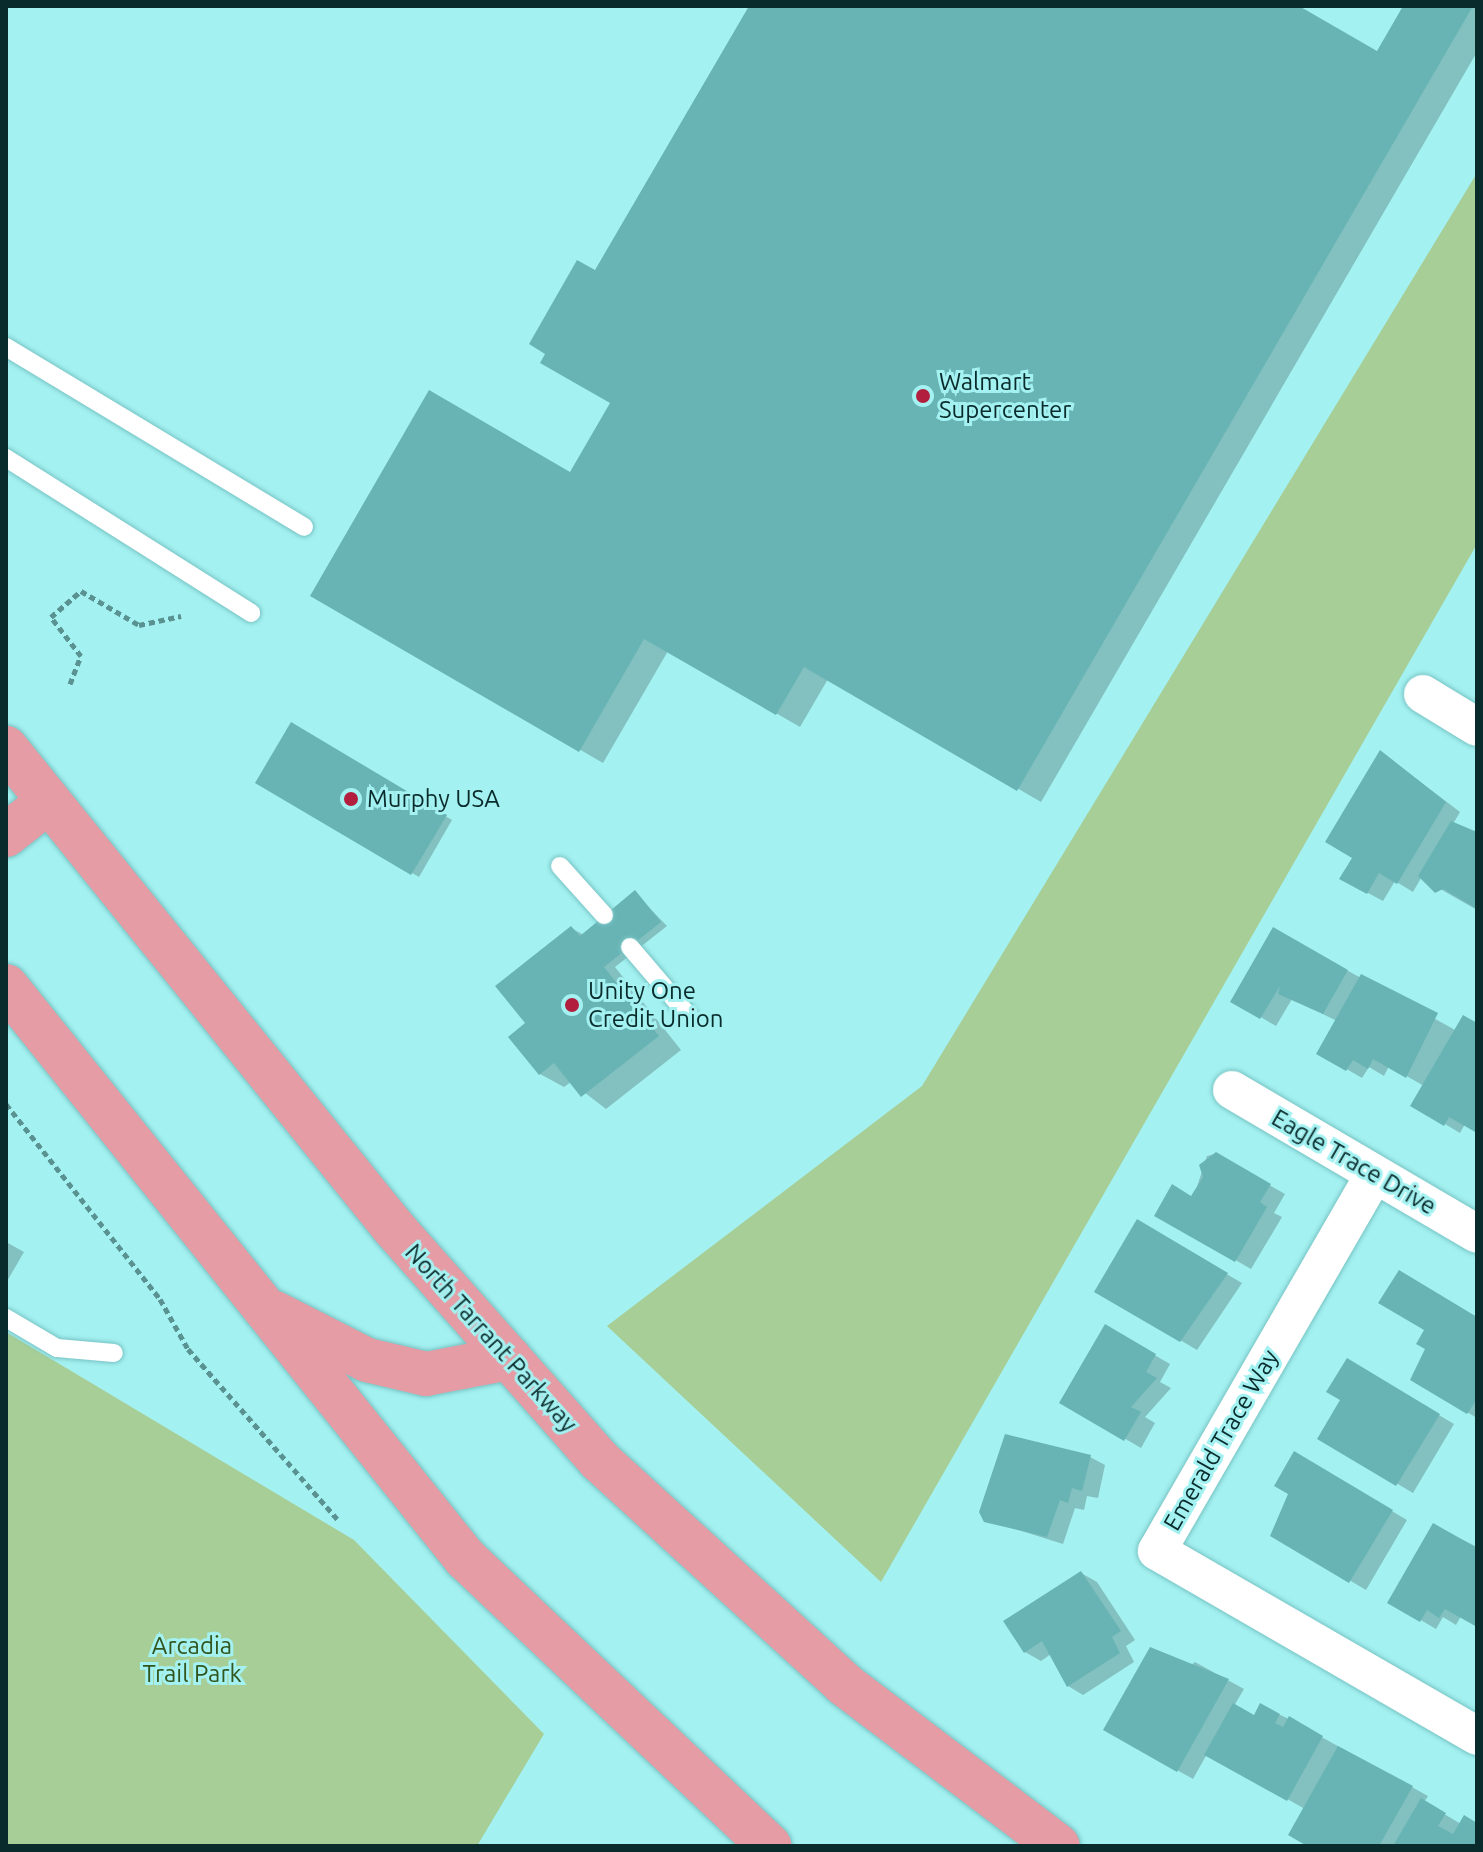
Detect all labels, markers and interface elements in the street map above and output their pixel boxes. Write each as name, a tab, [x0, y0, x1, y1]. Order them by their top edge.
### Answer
place label: Walmart Supercenter	[939, 368, 1071, 424]
marker: Walmart Supercenter	[914, 387, 932, 405]
place label: Murphy USA	[367, 785, 500, 813]
marker: Murphy USA	[342, 790, 360, 808]
place label: Unity One Credit Union	[588, 977, 724, 1033]
marker: Unity One Credit Union	[563, 996, 581, 1014]
street label: Eagle Trace Drive	[1267, 1103, 1441, 1221]
street label: North Tarrant Parkway	[399, 1238, 583, 1438]
street label: Emerald Trace Way	[1158, 1344, 1284, 1536]
park label: Arcadia Trail Park	[142, 1632, 242, 1688]

